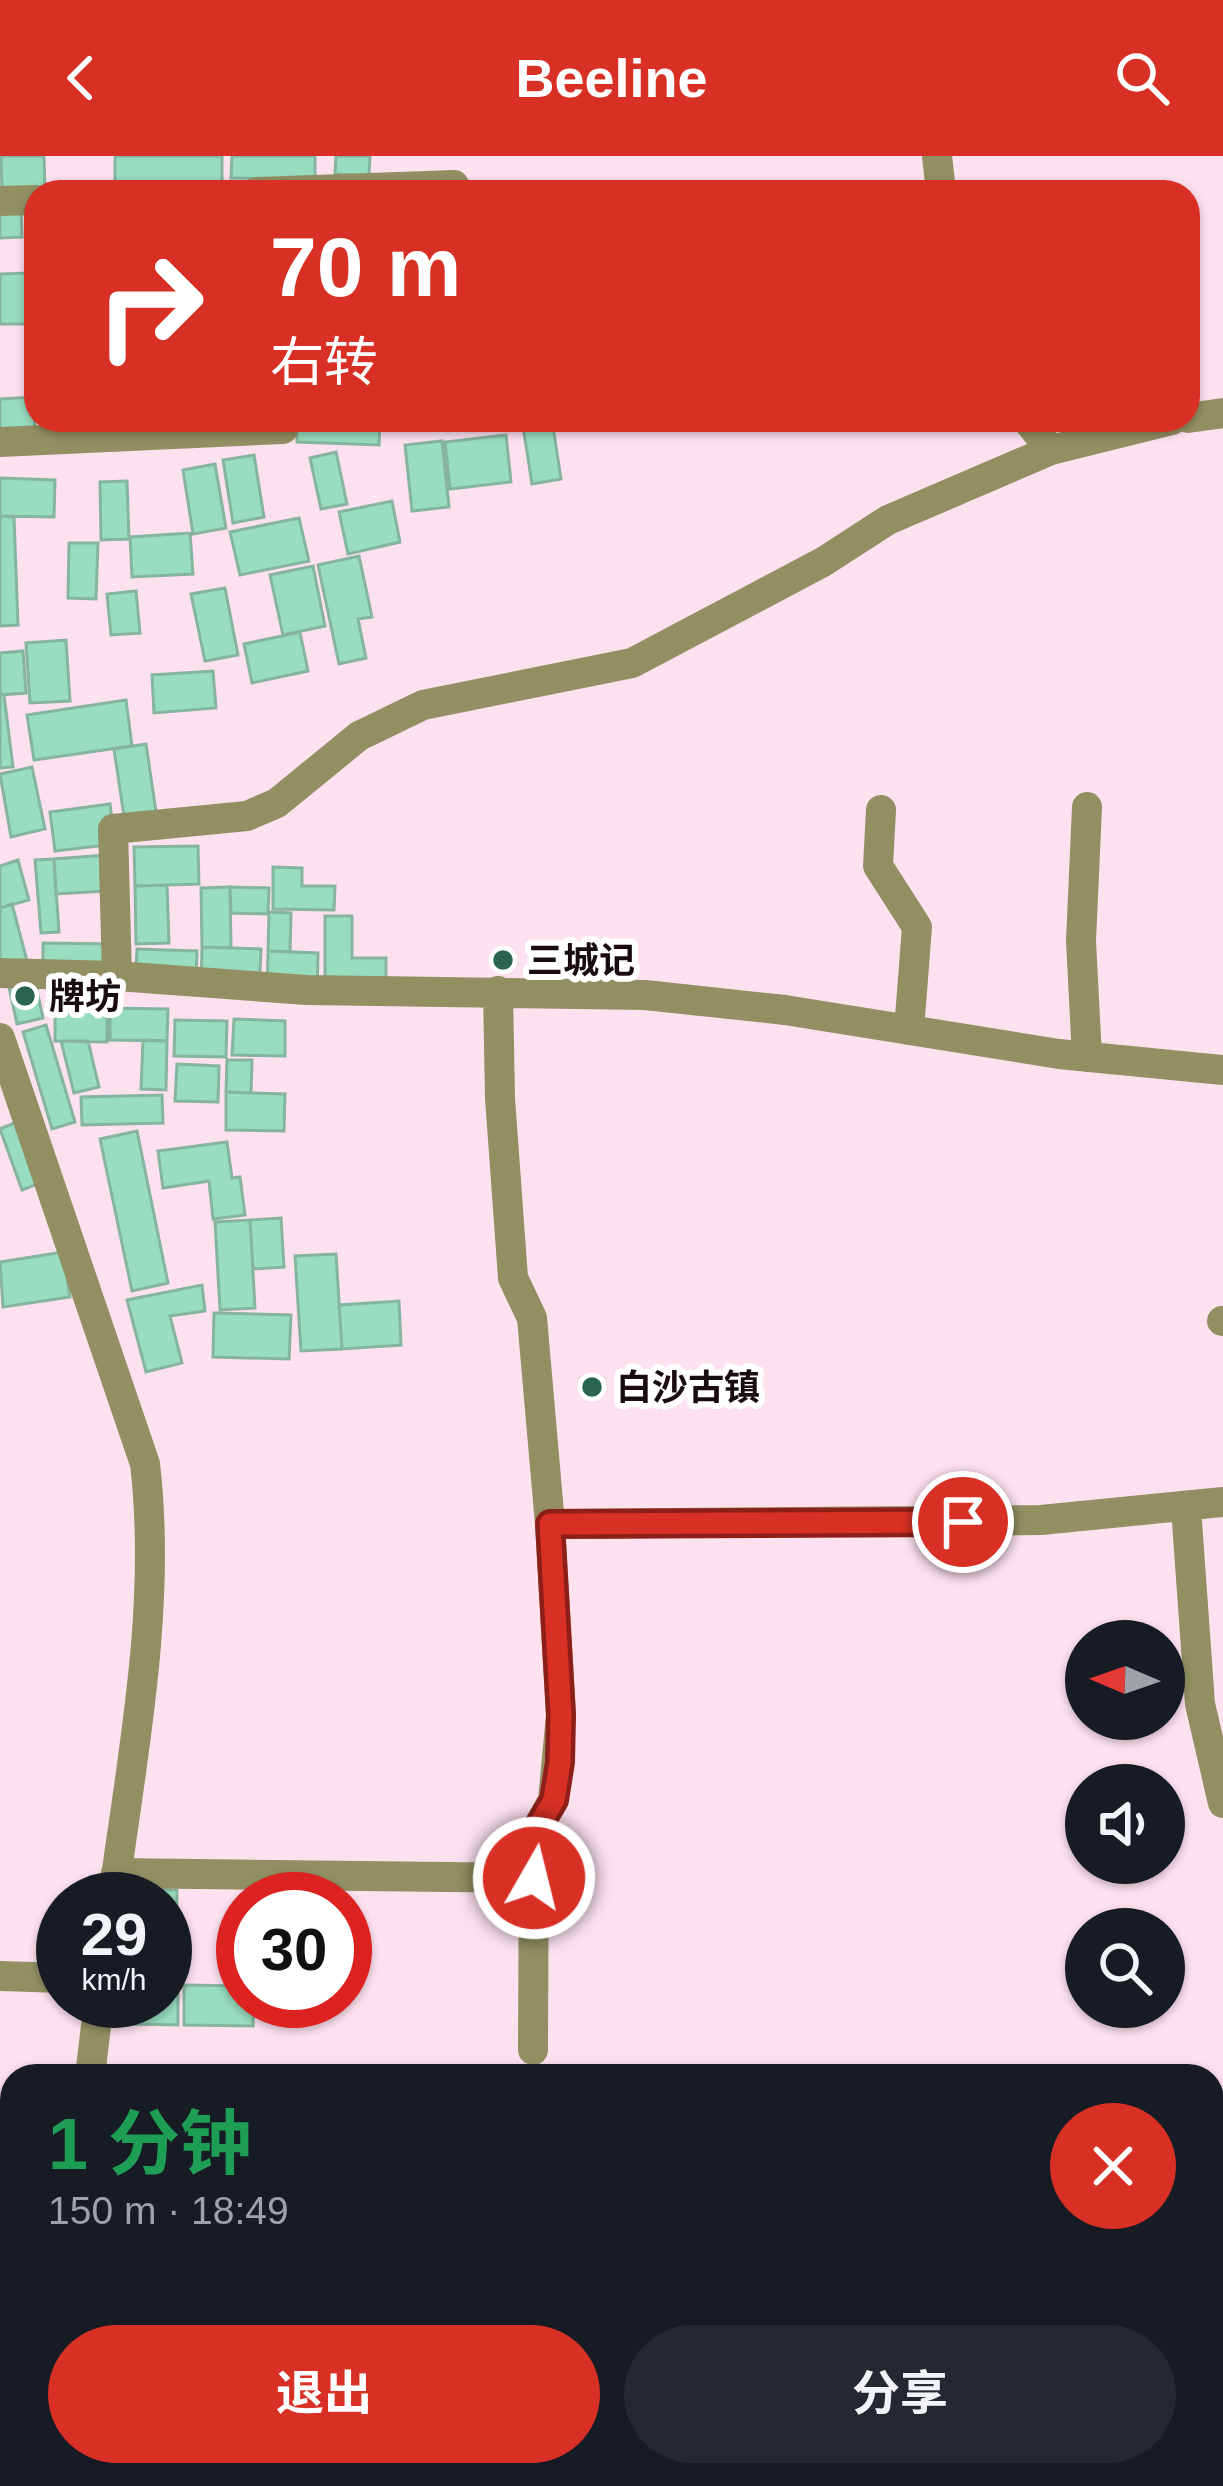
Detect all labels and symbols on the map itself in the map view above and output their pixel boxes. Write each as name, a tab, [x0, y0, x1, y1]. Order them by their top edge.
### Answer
place label: 三城记	[527, 940, 635, 981]
marker: 三城记	[490, 947, 516, 973]
place label: 牌坊	[49, 976, 121, 1017]
marker: 牌坊	[12, 983, 38, 1009]
place label: 白沙古镇	[616, 1367, 760, 1408]
marker: 白沙古镇	[579, 1374, 605, 1400]
pin	[912, 1471, 1014, 1573]
north arrow	[1065, 1620, 1185, 1740]
position arrow	[471, 1815, 597, 1941]
speed limit sign: 30	[216, 1872, 372, 2028]

